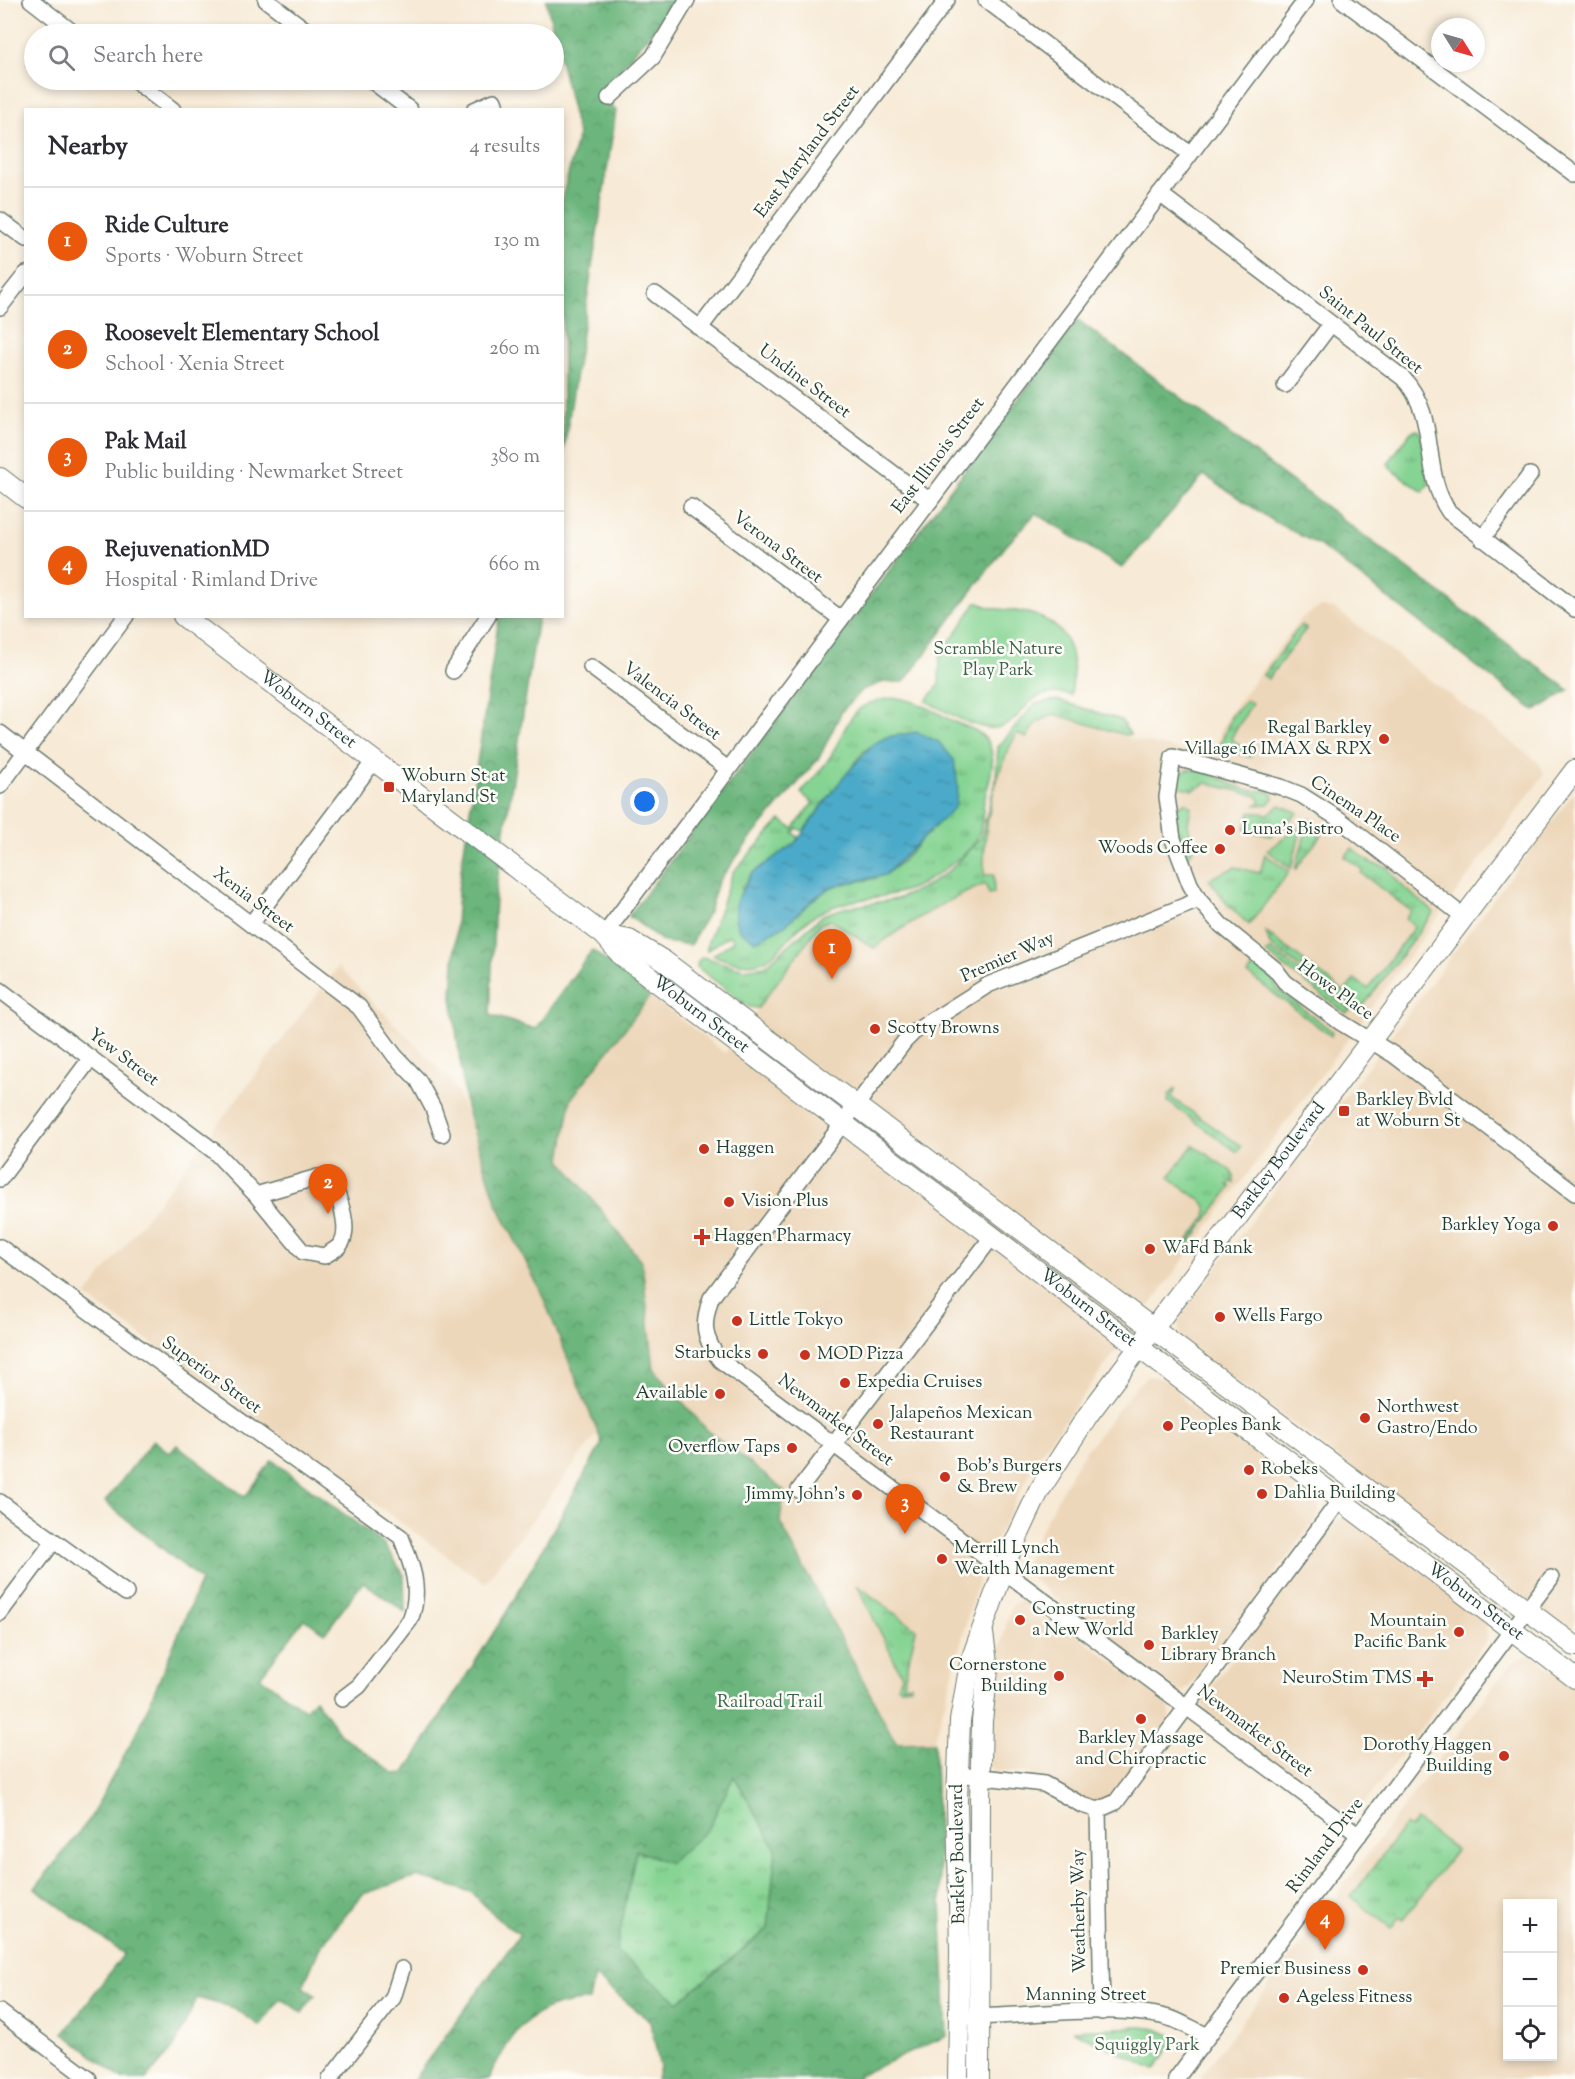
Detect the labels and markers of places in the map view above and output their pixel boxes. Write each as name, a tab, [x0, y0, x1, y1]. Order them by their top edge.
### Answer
place label: Regal Barkley Village 16 IMAX & RPX	[1184, 716, 1372, 763]
marker: Regal Barkley Village 16 IMAX & RPX	[1377, 732, 1391, 746]
place label: Woburn St at Maryland St	[401, 764, 505, 811]
marker: Woburn St at Maryland St	[382, 780, 396, 794]
place label: Luna's Bistro	[1242, 817, 1343, 843]
marker: Luna's Bistro	[1223, 823, 1237, 837]
place label: Woods Coffee	[1098, 836, 1208, 862]
marker: Woods Coffee	[1213, 842, 1227, 856]
pin: 1	[812, 930, 852, 979]
place label: Scotty Browns	[887, 1016, 999, 1042]
marker: Scotty Browns	[868, 1022, 882, 1036]
place label: Barkley Bvld at Woburn St	[1356, 1088, 1460, 1135]
marker: Barkley Bvld at Woburn St	[1337, 1104, 1351, 1118]
place label: Haggen	[716, 1136, 775, 1162]
marker: Haggen	[697, 1142, 711, 1156]
pin: 2	[308, 1164, 348, 1214]
place label: Vision Plus	[741, 1189, 828, 1215]
marker: Vision Plus	[722, 1195, 736, 1209]
place label: Barkley Yoga	[1441, 1213, 1541, 1239]
marker: Barkley Yoga	[1546, 1219, 1560, 1233]
place label: Haggen Pharmacy	[714, 1224, 852, 1250]
marker: Haggen Pharmacy	[695, 1230, 709, 1244]
place label: WaFd Bank	[1162, 1236, 1253, 1262]
marker: WaFd Bank	[1143, 1242, 1157, 1256]
place label: Wells Fargo	[1232, 1304, 1323, 1330]
place label: Little Tokyo	[749, 1308, 843, 1334]
marker: Wells Fargo	[1213, 1310, 1227, 1324]
marker: Little Tokyo	[730, 1314, 744, 1328]
place label: Starbucks	[674, 1341, 751, 1367]
place label: MOD Pizza	[817, 1342, 904, 1368]
marker: Starbucks	[756, 1347, 770, 1361]
marker: MOD Pizza	[798, 1348, 812, 1362]
place label: Expedia Cruises	[857, 1370, 982, 1396]
marker: Expedia Cruises	[838, 1376, 852, 1390]
place label: Available	[635, 1381, 708, 1407]
marker: Available	[713, 1387, 727, 1401]
place label: Northwest Gastro/Endo	[1377, 1395, 1478, 1442]
place label: Jalapeños Mexican Restaurant	[889, 1401, 1033, 1448]
marker: Northwest Gastro/Endo	[1358, 1411, 1372, 1425]
place label: Peoples Bank	[1180, 1413, 1282, 1439]
marker: Jalapeños Mexican Restaurant	[871, 1417, 885, 1431]
marker: Peoples Bank	[1161, 1419, 1175, 1433]
place label: Overflow Taps	[668, 1435, 780, 1461]
marker: Overflow Taps	[785, 1441, 799, 1455]
place label: Bob's Burgers & Brew	[957, 1454, 1062, 1501]
place label: Robeks	[1261, 1457, 1318, 1483]
marker: Robeks	[1242, 1463, 1256, 1477]
marker: Bob's Burgers & Brew	[938, 1470, 952, 1484]
place label: Dahlia Building	[1274, 1481, 1396, 1507]
place label: Jimmy John's	[745, 1482, 845, 1508]
pin: 3	[886, 1484, 924, 1534]
marker: Dahlia Building	[1255, 1487, 1269, 1501]
marker: Jimmy John's	[850, 1488, 864, 1502]
place label: Merrill Lynch Wealth Management	[954, 1536, 1115, 1583]
marker: Merrill Lynch Wealth Management	[935, 1552, 949, 1566]
place label: Constructing a New World	[1032, 1597, 1136, 1644]
place label: Mountain Pacific Bank	[1354, 1609, 1447, 1656]
marker: Constructing a New World	[1013, 1613, 1027, 1627]
place label: Barkley Library Branch	[1161, 1622, 1277, 1669]
marker: Mountain Pacific Bank	[1452, 1625, 1466, 1639]
marker: Barkley Library Branch	[1142, 1638, 1156, 1652]
place label: Cornerstone Building	[949, 1653, 1047, 1700]
place label: NeuroStim TMS	[1282, 1666, 1412, 1692]
marker: Cornerstone Building	[1052, 1669, 1066, 1683]
marker: NeuroStim TMS	[1416, 1670, 1434, 1688]
marker: Barkley Massage and Chiropractic	[1134, 1712, 1148, 1726]
place label: Barkley Massage and Chiropractic	[1075, 1726, 1207, 1773]
place label: Dorothy Haggen Building	[1363, 1733, 1492, 1780]
marker: Dorothy Haggen Building	[1497, 1749, 1511, 1763]
pin: 4	[1306, 1900, 1344, 1950]
place label: Premier Business	[1220, 1957, 1351, 1983]
marker: Premier Business	[1356, 1963, 1370, 1977]
place label: Ageless Fitness	[1296, 1985, 1412, 2011]
marker: Ageless Fitness	[1277, 1991, 1291, 2005]

